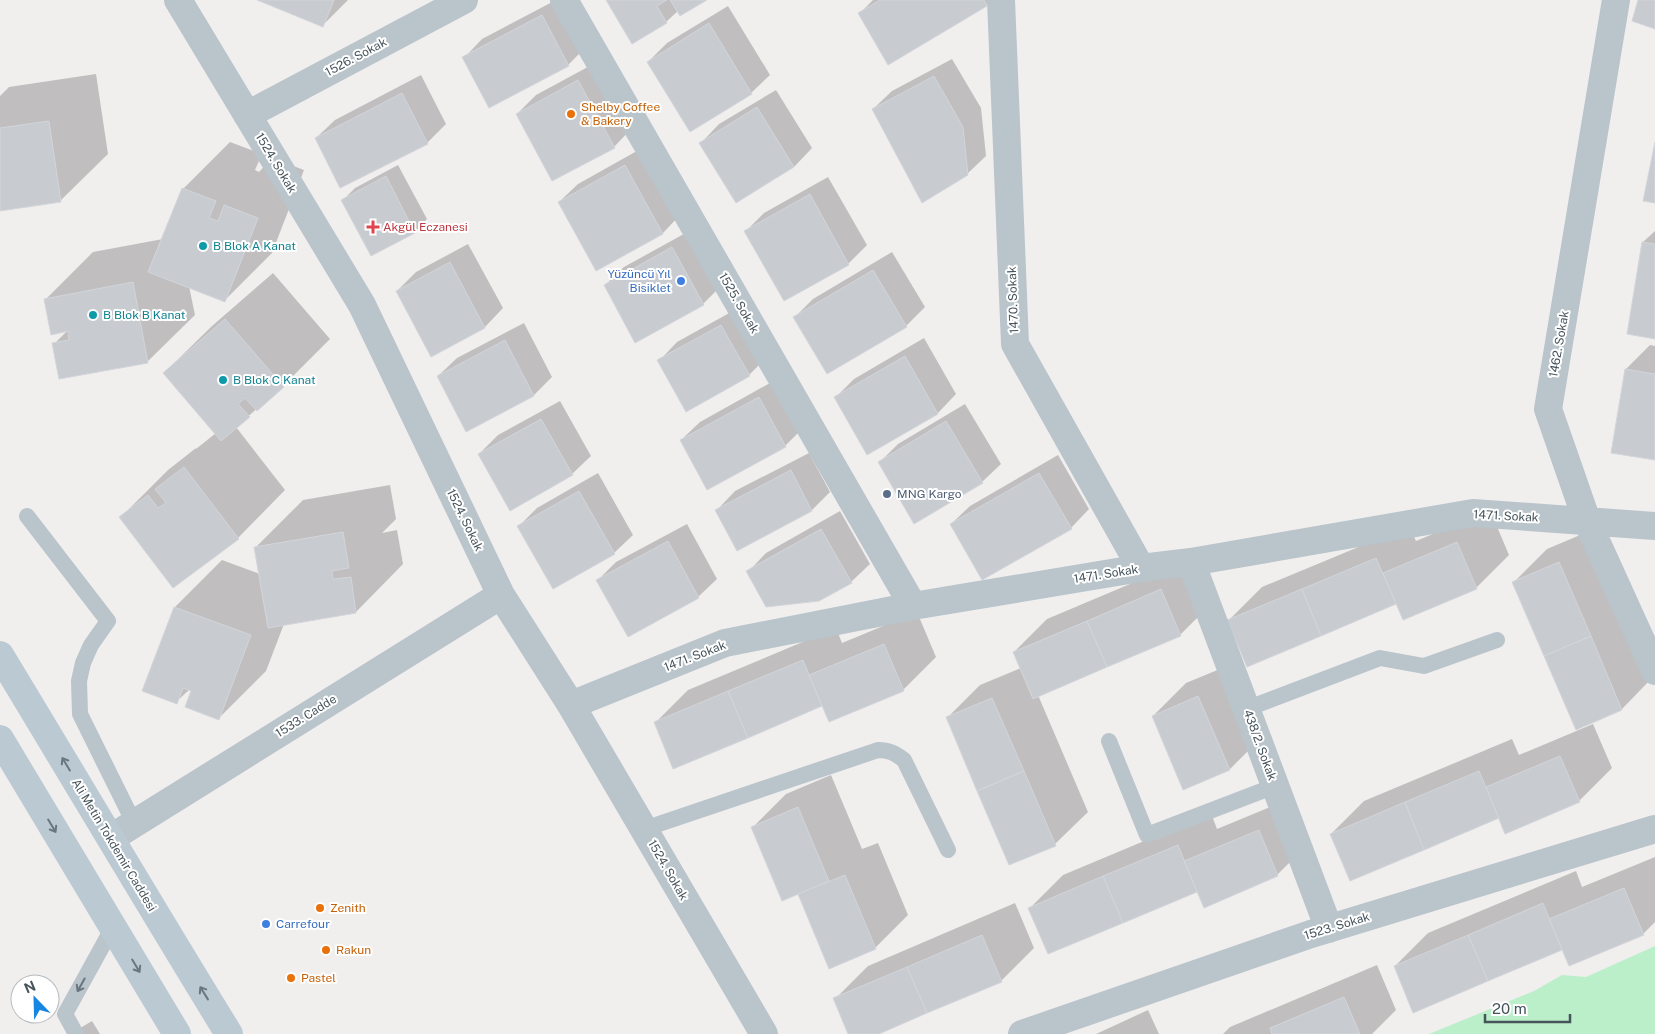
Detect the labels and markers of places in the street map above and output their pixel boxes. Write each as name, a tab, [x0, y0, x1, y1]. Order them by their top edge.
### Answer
place label: Shelby Coffee & Bakery	[581, 100, 660, 128]
marker: Shelby Coffee & Bakery	[565, 108, 577, 120]
place label: Akgül Eczanesi	[383, 220, 468, 234]
marker: Akgül Eczanesi	[367, 221, 379, 233]
place label: B Blok A Kanat	[213, 239, 296, 253]
marker: B Blok A Kanat	[197, 240, 209, 252]
place label: Yüzüncü Yıl Bisiklet	[608, 267, 671, 295]
marker: Yüzüncü Yıl Bisiklet	[675, 275, 687, 287]
place label: B Blok B Kanat	[103, 308, 186, 322]
marker: B Blok B Kanat	[87, 309, 99, 321]
place label: B Blok C Kanat	[233, 373, 316, 387]
marker: B Blok C Kanat	[217, 374, 229, 386]
place label: MNG Kargo	[897, 487, 962, 501]
marker: MNG Kargo	[881, 488, 893, 500]
place label: Zenith	[330, 901, 366, 915]
marker: Zenith	[314, 902, 326, 914]
place label: Carrefour	[276, 917, 330, 931]
marker: Carrefour	[260, 918, 272, 930]
place label: Rakun	[336, 943, 371, 957]
marker: Rakun	[320, 944, 332, 956]
place label: Pastel	[301, 971, 336, 985]
marker: Pastel	[285, 972, 297, 984]

